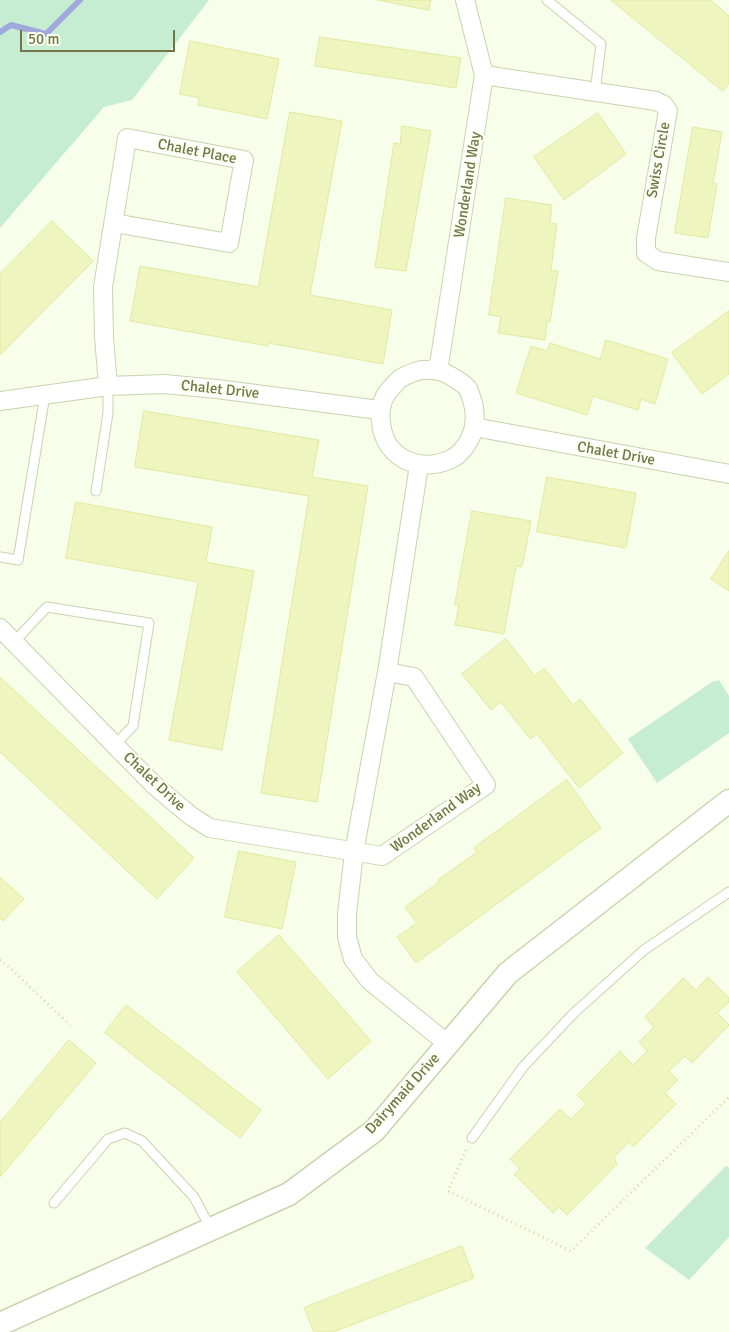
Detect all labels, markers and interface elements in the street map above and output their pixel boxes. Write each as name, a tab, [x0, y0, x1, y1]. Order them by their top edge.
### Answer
scale bar	[22, 20, 178, 52]
text: 50 m	[28, 30, 59, 48]
street label: Swiss Circle	[643, 121, 675, 199]
street label: Wonderland Way	[451, 131, 485, 239]
street label: Chalet Place	[156, 136, 238, 168]
street label: Chalet Drive	[180, 377, 260, 403]
street label: Chalet Drive	[576, 438, 656, 470]
street label: Chalet Drive	[119, 749, 189, 815]
street label: Wonderland Way	[387, 779, 485, 857]
street label: Dairymaid Drive	[362, 1050, 444, 1138]

